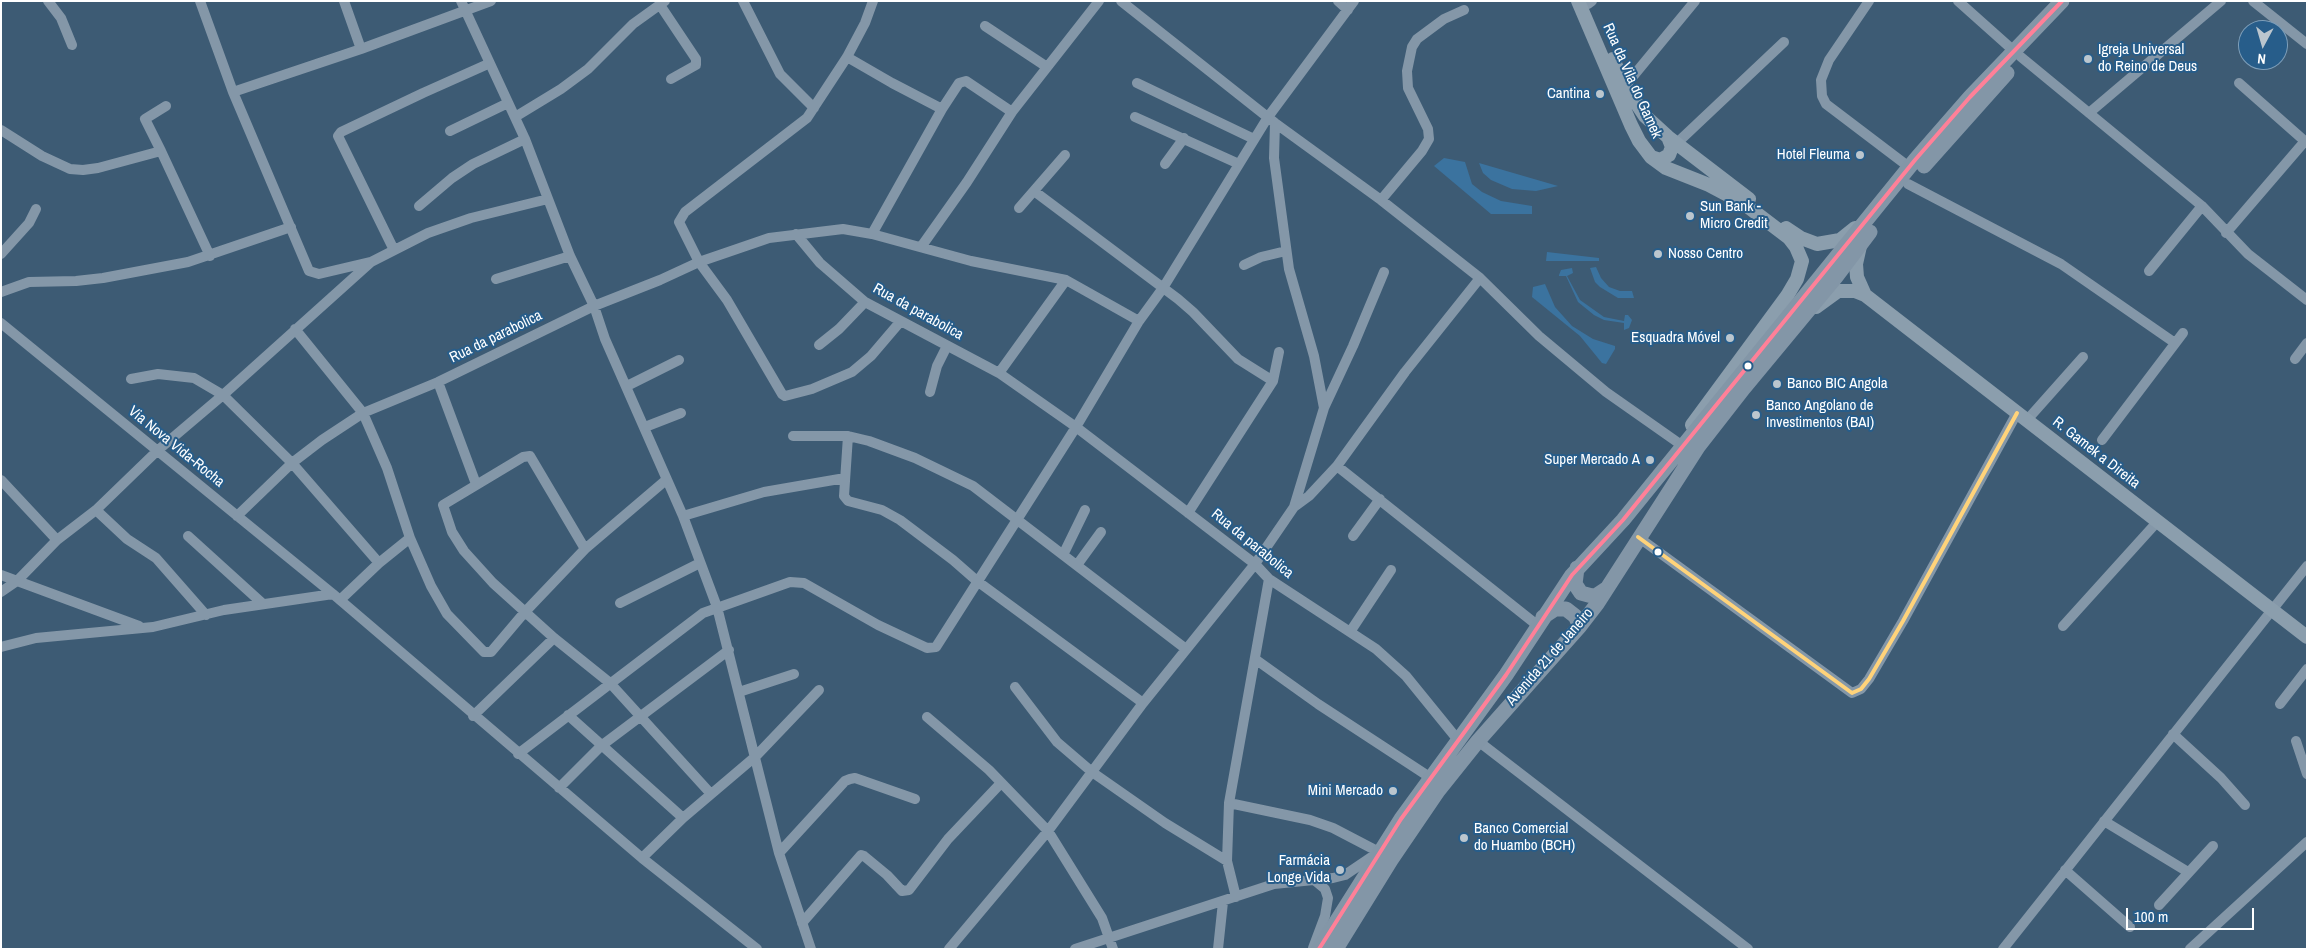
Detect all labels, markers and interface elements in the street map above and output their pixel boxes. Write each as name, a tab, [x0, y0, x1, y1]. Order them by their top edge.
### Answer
north arrow	[2238, 20, 2288, 70]
street label: Rua da Vila do Gamek	[1599, 21, 1665, 141]
place label: Igreja Universal do Reino de Deus	[2098, 41, 2197, 76]
text: N	[2256, 50, 2267, 68]
marker: Igreja Universal do Reino de Deus	[2082, 53, 2094, 65]
place label: Cantina	[1547, 85, 1590, 103]
marker: Cantina	[1594, 88, 1606, 100]
place label: Hotel Fleuma	[1777, 146, 1850, 164]
marker: Hotel Fleuma	[1854, 149, 1866, 161]
place label: Sun Bank - Micro Credit	[1700, 198, 1768, 233]
marker: Sun Bank - Micro Credit	[1684, 210, 1696, 222]
place label: Nosso Centro	[1668, 245, 1743, 263]
marker: Nosso Centro	[1652, 248, 1664, 260]
street label: Rua da parabolica	[870, 280, 966, 344]
street label: Rua da parabolica	[447, 307, 545, 367]
place label: Esquadra Móvel	[1631, 329, 1720, 347]
marker: Esquadra Móvel	[1724, 332, 1736, 344]
unlabelled marker	[1743, 361, 1753, 371]
place label: Banco BIC Angola	[1787, 375, 1888, 393]
marker: Banco BIC Angola	[1771, 378, 1783, 390]
place label: Banco Angolano de Investimentos (BAI)	[1766, 397, 1874, 432]
street label: Via Nova Vida-Rocha	[124, 403, 228, 491]
marker: Banco Angolano de Investimentos (BAI)	[1750, 409, 1762, 421]
street label: R. Gamek a Direita	[2049, 413, 2143, 493]
place label: Super Mercado A	[1544, 451, 1640, 469]
marker: Super Mercado A	[1644, 454, 1656, 466]
street label: Rua da parabolica	[1207, 505, 1297, 583]
unlabelled marker	[1653, 547, 1663, 557]
street label: Avenida 21 de Janeiro	[1503, 604, 1597, 710]
place label: Mini Mercado	[1308, 782, 1383, 800]
marker: Mini Mercado	[1387, 785, 1399, 797]
place label: Banco Comercial do Huambo (BCH)	[1474, 820, 1575, 855]
marker: Banco Comercial do Huambo (BCH)	[1458, 832, 1470, 844]
place label: Farmácia Longe Vida	[1267, 852, 1330, 887]
marker: Farmácia Longe Vida	[1334, 864, 1346, 876]
scale bar	[2128, 898, 2256, 930]
text: 100 m	[2134, 906, 2168, 927]

